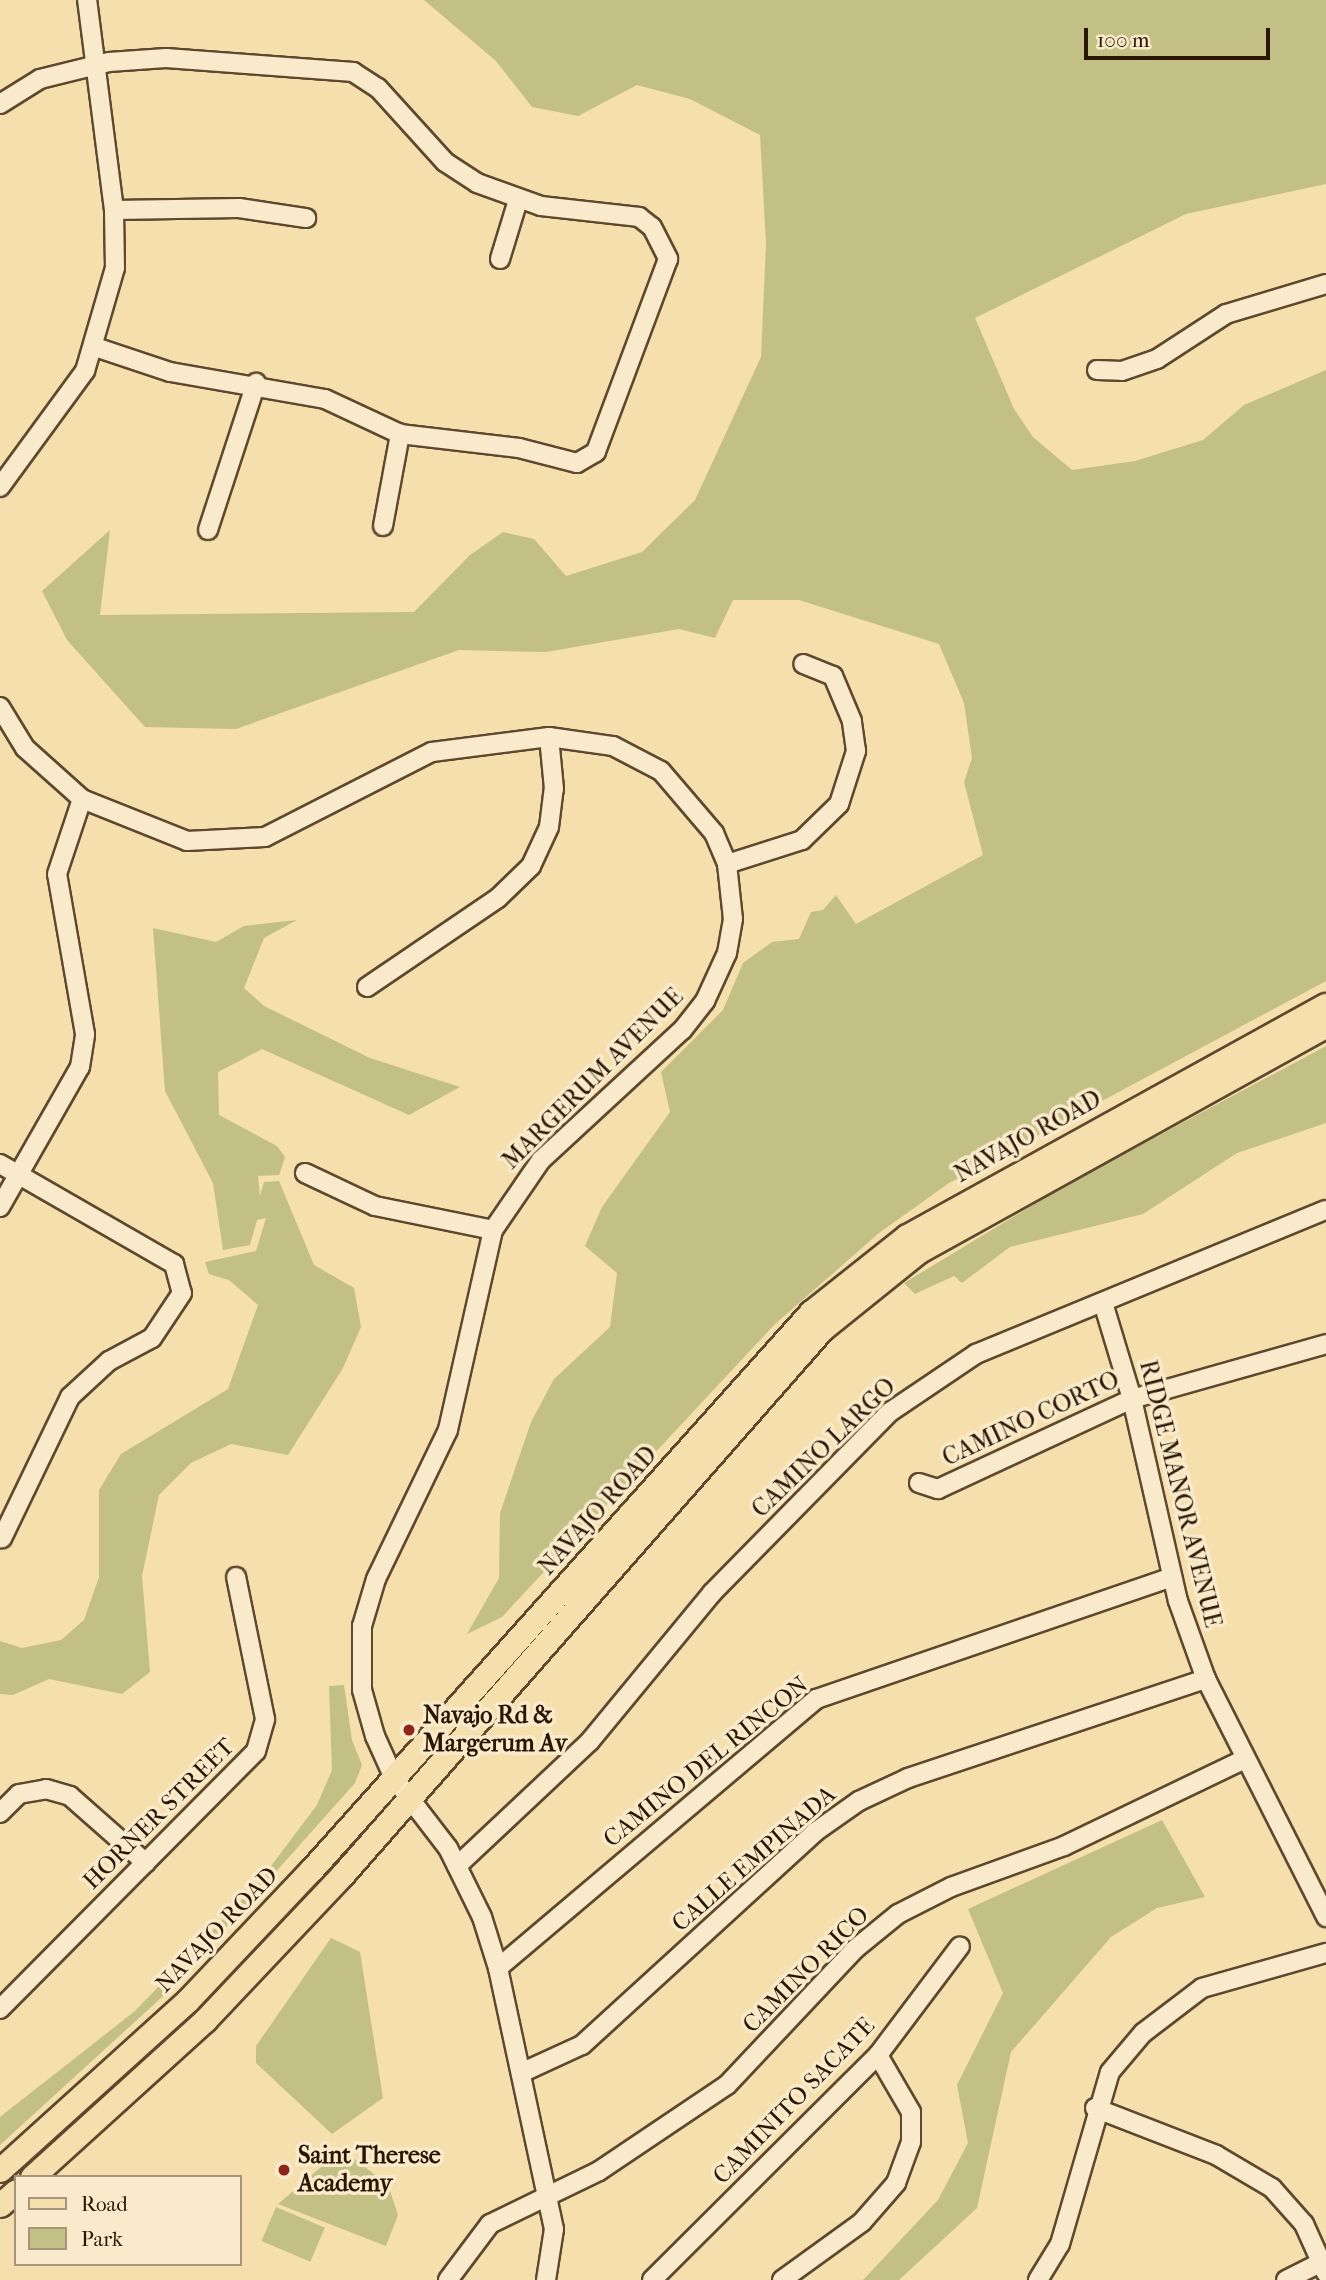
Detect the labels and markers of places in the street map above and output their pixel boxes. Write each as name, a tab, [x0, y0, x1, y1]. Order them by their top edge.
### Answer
place label: Navajo Rd & Margerum Av	[423, 1702, 567, 1758]
marker: Navajo Rd & Margerum Av	[401, 1722, 417, 1738]
place label: Saint Therese Academy	[298, 2142, 441, 2198]
marker: Saint Therese Academy	[276, 2162, 292, 2178]

